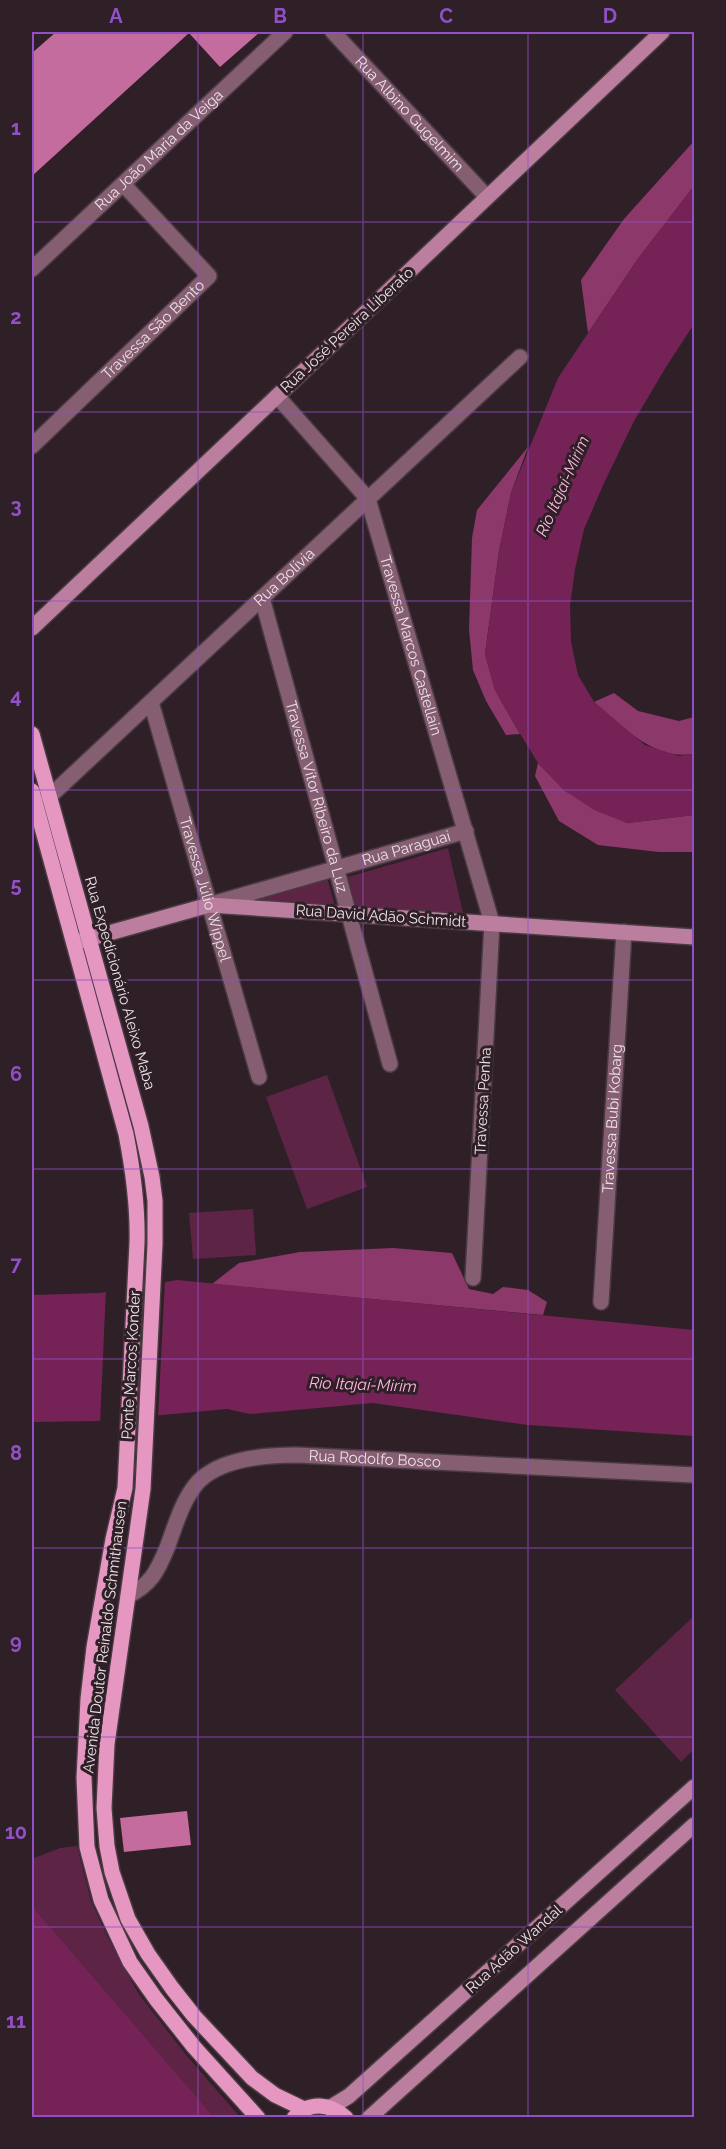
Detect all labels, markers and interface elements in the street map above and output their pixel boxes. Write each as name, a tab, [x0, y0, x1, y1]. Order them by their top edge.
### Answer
text: A	[109, 4, 123, 28]
text: B	[273, 4, 287, 28]
text: C	[439, 4, 453, 28]
text: D	[603, 4, 617, 28]
street label: Rua Albino Gugelmim	[351, 52, 468, 175]
street label: Rua João Maria da Veiga	[91, 86, 227, 214]
text: 1	[11, 116, 21, 140]
street label: Rua José Pereira Liberato	[277, 263, 417, 396]
street label: Travessa São Bento	[98, 276, 208, 383]
text: 2	[10, 305, 22, 329]
water label: Rio Itajaí-Mirim	[532, 433, 593, 539]
text: 3	[10, 494, 22, 518]
street label: Rua Bolívia	[250, 545, 318, 610]
street label: Travessa Marcos Castellain	[376, 553, 446, 737]
text: 4	[10, 684, 22, 708]
street label: Travessa Vítor Ribeiro da Luz	[282, 699, 351, 895]
street label: Travessa Júlio Wippel	[176, 815, 235, 965]
street label: Rua Paraguai	[360, 827, 452, 869]
text: 5	[10, 873, 22, 897]
street label: Rua Expedicionário Aleixo Maba	[81, 874, 159, 1092]
street label: Rua David Adão Schmidt	[295, 901, 467, 931]
street label: Travessa Bubi Kobarg	[599, 1043, 626, 1193]
street label: Travessa Penha	[471, 1047, 495, 1155]
text: 6	[10, 1062, 22, 1086]
text: 7	[10, 1252, 22, 1276]
street label: Ponte Marcos Konder	[118, 1289, 144, 1440]
water label: Rio Itajaí-Mirim	[309, 1373, 417, 1396]
text: 8	[10, 1441, 22, 1465]
street label: Rua Rodolfo Bosco	[308, 1447, 441, 1471]
street label: Avenida Doutor Reinaldo Schmithausen	[79, 1500, 131, 1774]
text: 9	[10, 1630, 22, 1654]
text: 10	[5, 1820, 27, 1844]
street label: Rua Adão Wandal	[462, 1900, 566, 1997]
text: 11	[6, 2009, 26, 2033]

